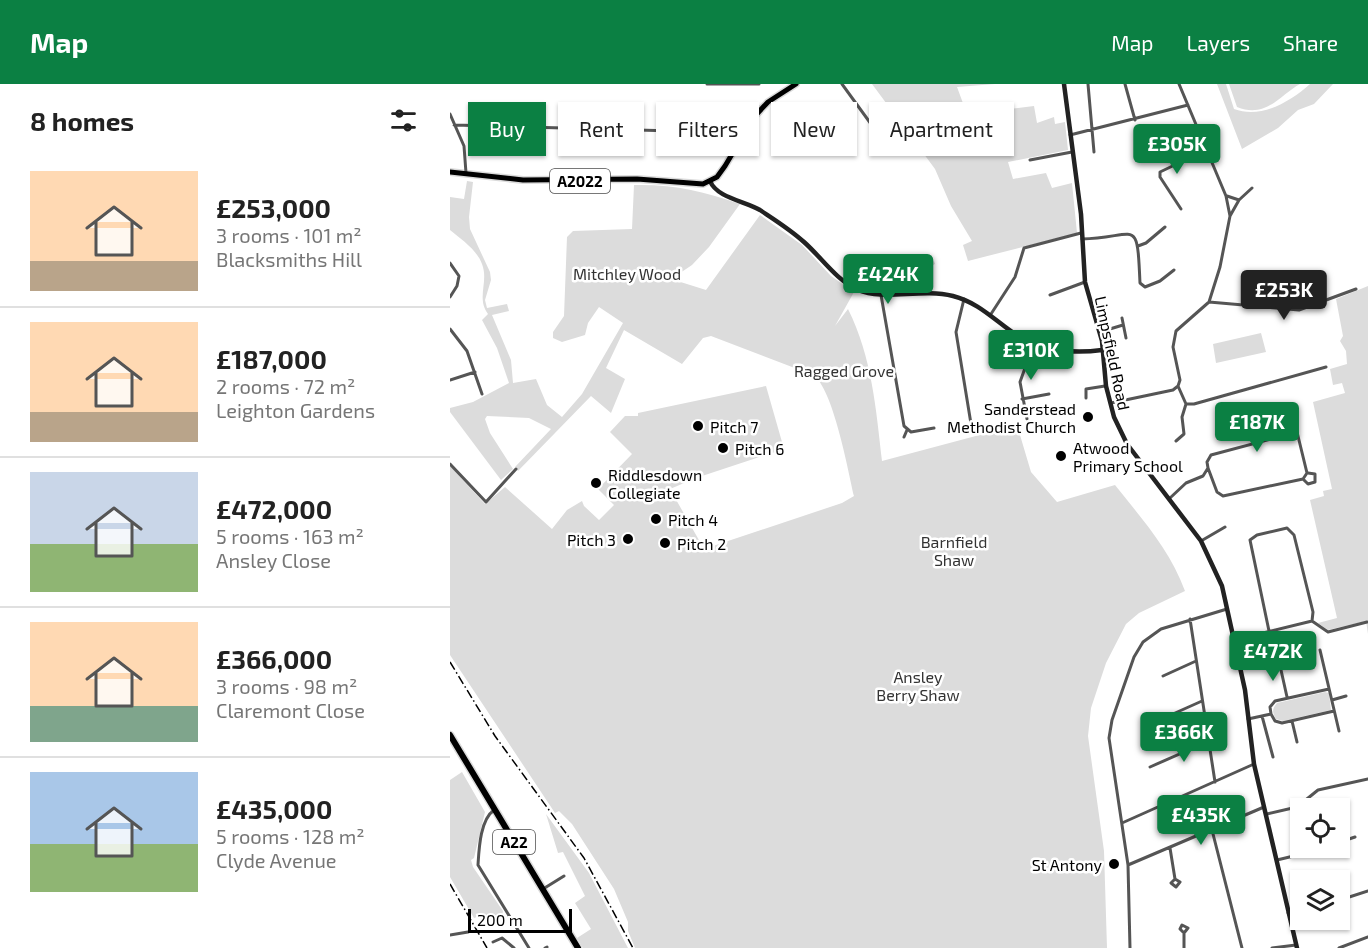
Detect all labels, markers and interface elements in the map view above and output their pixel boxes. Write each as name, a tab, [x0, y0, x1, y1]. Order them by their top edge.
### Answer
text: Map	[30, 25, 88, 59]
text: Map	[1111, 30, 1153, 55]
text: Layers	[1186, 30, 1250, 55]
text: Share	[1283, 30, 1338, 55]
chip: Buy	[468, 102, 546, 156]
chip: Rent	[558, 102, 644, 156]
chip: Filters	[656, 102, 759, 156]
chip: New	[771, 102, 857, 156]
chip: Apartment	[869, 102, 1014, 156]
icon: filters	[387, 104, 420, 137]
text: 8 homes	[30, 105, 134, 136]
pin: £305K	[1135, 124, 1219, 175]
text: £305K	[1147, 131, 1207, 155]
road number: A2022	[550, 169, 610, 193]
text: £253,000	[216, 192, 331, 223]
icon: home	[78, 195, 150, 267]
text: 3 rooms · 101 m²	[216, 223, 362, 247]
text: Blacksmiths Hill	[216, 247, 362, 271]
pin: £424K	[846, 254, 930, 305]
text: £424K	[857, 261, 919, 285]
park label: Mitchley Wood	[573, 264, 681, 283]
pin: £253K	[1242, 270, 1326, 321]
text: £253K	[1255, 277, 1313, 301]
street label: Limpsfield Road	[1092, 294, 1134, 412]
pin: £310K	[989, 330, 1073, 381]
text: £310K	[1003, 337, 1060, 361]
text: £187,000	[216, 343, 327, 374]
icon: home	[78, 346, 150, 418]
park label: Ragged Grove	[794, 361, 894, 380]
text: 2 rooms · 72 m²	[216, 374, 355, 398]
text: Leighton Gardens	[216, 398, 375, 422]
place label: Sanderstead Methodist Church	[947, 399, 1076, 436]
pin: £187K	[1215, 402, 1299, 453]
text: £187K	[1229, 409, 1285, 433]
marker: Sanderstead Methodist Church	[1081, 410, 1095, 424]
place label: Pitch 7	[710, 417, 758, 436]
marker: Pitch 7	[691, 419, 705, 433]
place label: Atwood Primary School	[1073, 438, 1183, 475]
place label: Pitch 6	[735, 439, 784, 458]
marker: Pitch 6	[716, 441, 730, 455]
marker: Atwood Primary School	[1054, 449, 1068, 463]
place label: Riddlesdown Collegiate	[608, 465, 702, 502]
marker: Riddlesdown Collegiate	[589, 476, 603, 490]
text: £472,000	[216, 493, 332, 524]
icon: home	[78, 496, 150, 568]
place label: Pitch 4	[668, 510, 718, 529]
marker: Pitch 4	[649, 512, 663, 526]
text: 5 rooms · 163 m²	[216, 524, 364, 548]
place label: Pitch 3	[567, 530, 616, 549]
marker: Pitch 3	[621, 532, 635, 546]
park label: Barnfield Shaw	[921, 532, 987, 569]
place label: Pitch 2	[677, 534, 726, 553]
marker: Pitch 2	[658, 536, 672, 550]
text: Ansley Close	[216, 548, 331, 572]
pin: £472K	[1231, 631, 1315, 682]
text: £472K	[1243, 638, 1303, 662]
text: £366,000	[216, 643, 332, 674]
icon: home	[78, 646, 150, 718]
park label: Ansley Berry Shaw	[876, 667, 960, 704]
text: 3 rooms · 98 m²	[216, 674, 357, 698]
text: Claremont Close	[216, 698, 365, 722]
pin: £366K	[1142, 712, 1226, 763]
text: £366K	[1154, 719, 1214, 743]
text: £435,000	[216, 793, 332, 824]
pin: £435K	[1159, 795, 1243, 846]
icon: home	[78, 796, 150, 868]
map controls	[1290, 798, 1350, 930]
button: locate	[1290, 798, 1350, 858]
text: £435K	[1171, 802, 1231, 826]
text: 5 rooms · 128 m²	[216, 824, 365, 848]
road number: A22	[493, 830, 535, 854]
text: Clyde Avenue	[216, 848, 337, 872]
place label: St Antony	[1032, 855, 1103, 874]
marker: St Antony	[1107, 857, 1121, 871]
button: layers	[1290, 870, 1350, 930]
scale bar	[468, 906, 572, 934]
text: 200 m	[477, 910, 523, 929]

